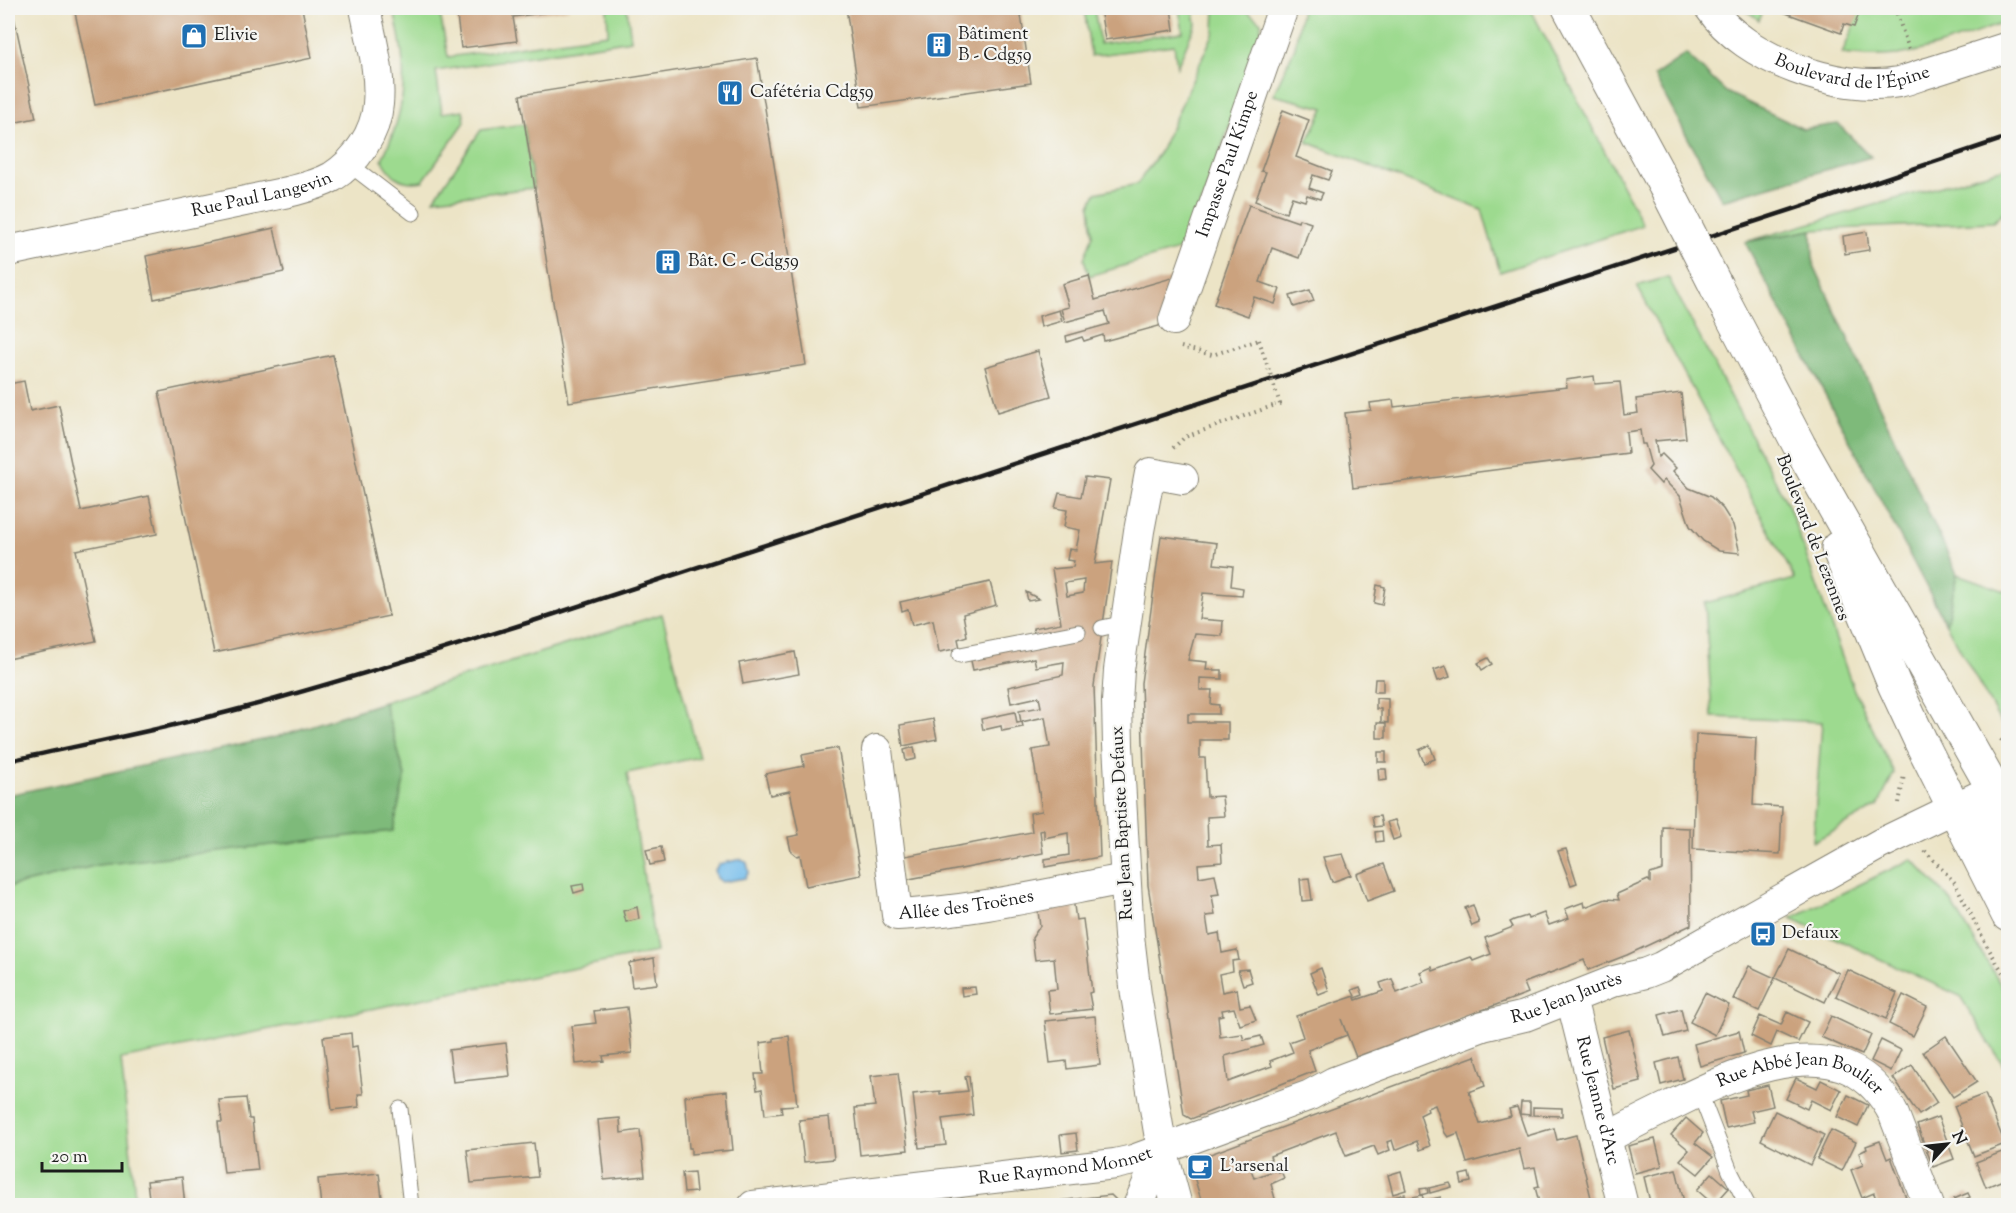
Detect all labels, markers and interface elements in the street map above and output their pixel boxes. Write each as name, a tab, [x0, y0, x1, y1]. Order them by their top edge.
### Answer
shop icon: Elivie	[179, 21, 209, 51]
place label: Bâtiment B - Cdg59	[958, 22, 1032, 69]
place label: Elivie	[214, 23, 258, 49]
building icon: Bâtiment B - Cdg59	[924, 30, 954, 60]
street label: Boulevard de l'Épine	[1770, 48, 1934, 97]
restaurant icon: Cafétéria Cdg59	[715, 78, 745, 108]
place label: Cafétéria Cdg59	[750, 80, 874, 106]
street label: Impasse Paul Kimpe	[1191, 87, 1266, 241]
street label: Rue Paul Langevin	[189, 166, 337, 225]
building icon: Bât. C - Cdg59	[653, 247, 683, 277]
place label: Bât. C - Cdg59	[688, 249, 799, 275]
street label: Boulevard de Lezennes	[1768, 451, 1856, 625]
street label: Rue Jean Baptiste Defaux	[1105, 725, 1141, 921]
street label: Allée des Troënes	[898, 884, 1036, 928]
bus stop icon: Defaux	[1748, 919, 1778, 949]
place label: Defaux	[1782, 921, 1839, 947]
street label: Rue Jean Jaurès	[1509, 966, 1625, 1032]
street label: Rue Jeanne d'Arc	[1568, 1034, 1625, 1168]
street label: Rue Abbé Jean Boulier	[1713, 1048, 1889, 1101]
north arrow	[1917, 1114, 1977, 1174]
text: N	[1945, 1127, 1971, 1149]
scale bar	[42, 1135, 122, 1173]
street label: Rue Raymond Monnet	[977, 1141, 1156, 1193]
text: 20 m	[51, 1145, 88, 1171]
cafe icon: L'arsenal	[1185, 1152, 1215, 1182]
place label: L'arsenal	[1220, 1154, 1289, 1180]

